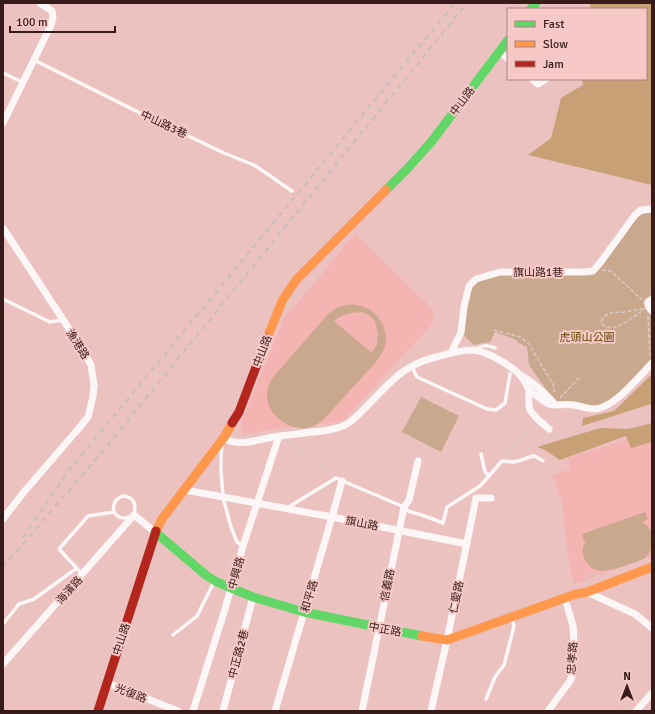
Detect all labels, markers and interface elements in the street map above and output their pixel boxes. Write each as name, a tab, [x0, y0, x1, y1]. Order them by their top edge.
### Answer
scale bar	[10, 8, 115, 34]
legend	[507, 8, 647, 80]
text: 100 m	[16, 15, 48, 30]
text: Fast	[543, 17, 564, 32]
text: Slow	[543, 37, 568, 52]
text: Jam	[543, 57, 564, 72]
street label: 中山路	[447, 84, 478, 118]
street label: 中山路3巷	[138, 108, 189, 141]
street label: 旗山路1巷	[513, 266, 563, 279]
street label: 漁港路	[63, 327, 92, 362]
park label: 虎頭山公園	[560, 331, 615, 344]
street label: 中山路	[250, 333, 274, 369]
street label: 旗山路	[344, 514, 379, 533]
street label: 中興路	[226, 555, 247, 591]
street label: 信義路	[378, 568, 397, 603]
street label: 海濱路	[54, 574, 85, 607]
street label: 和平路	[298, 578, 321, 614]
street label: 仁愛路	[447, 580, 466, 615]
street label: 中正路	[367, 620, 402, 639]
street label: 中山路	[110, 621, 133, 657]
street label: 中正路2巷	[226, 628, 251, 680]
street label: 忠孝路	[565, 641, 580, 675]
north arrow	[607, 666, 647, 706]
text: N	[623, 670, 631, 683]
street label: 光復路	[113, 681, 149, 705]

